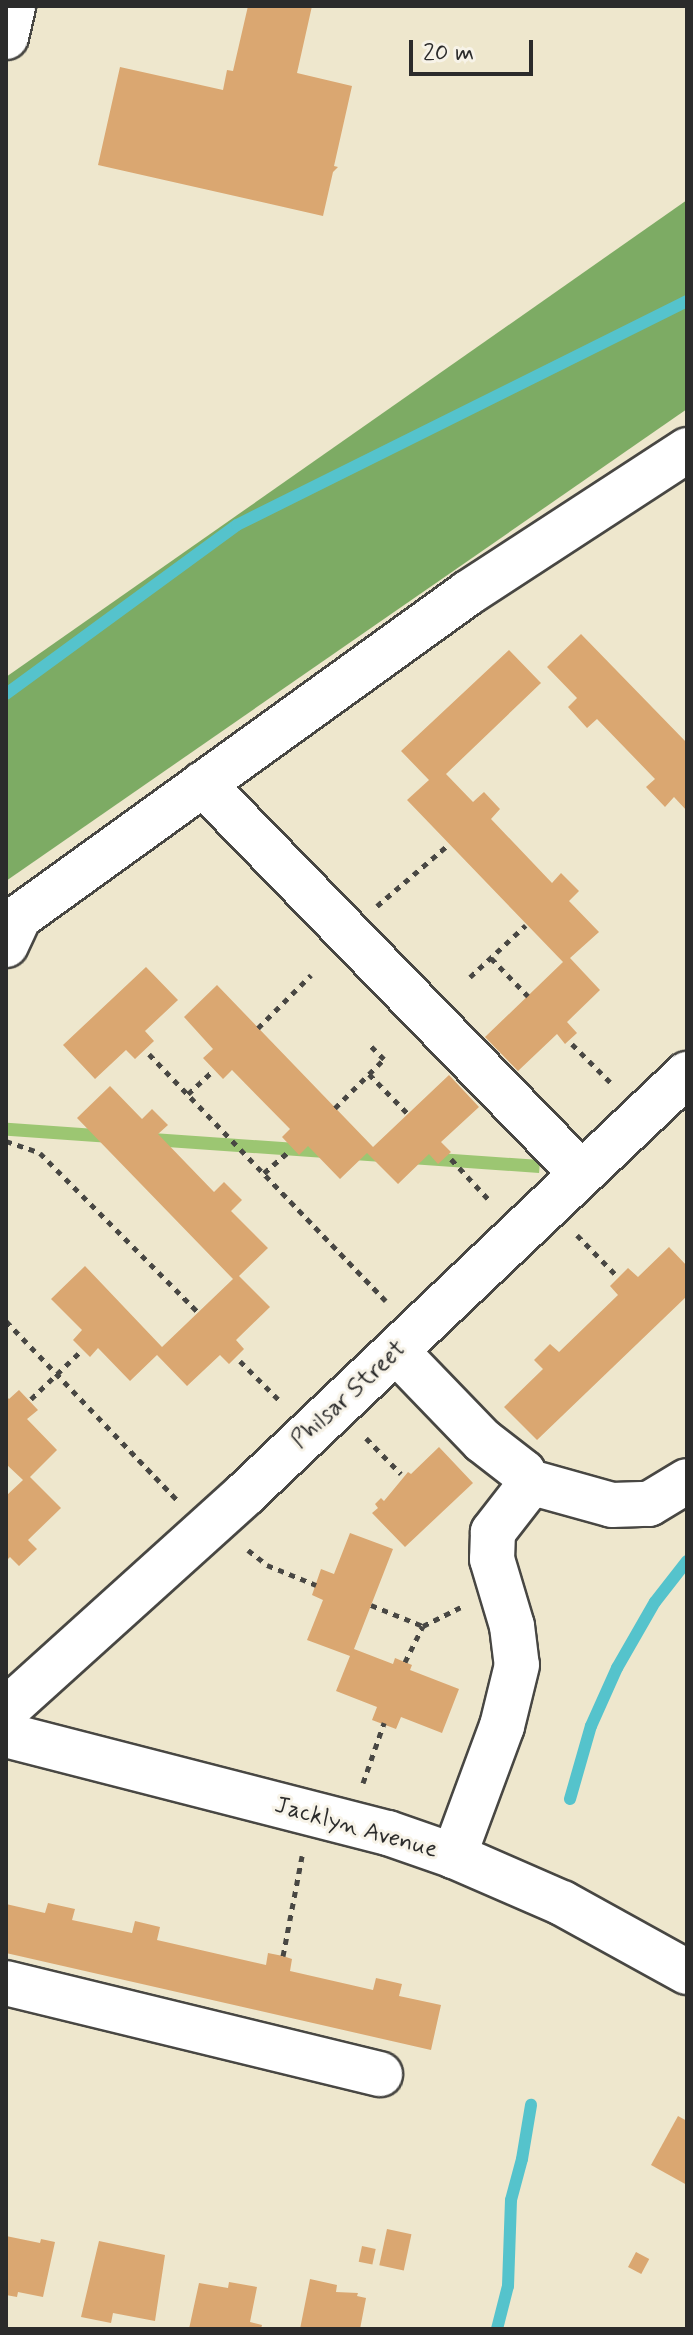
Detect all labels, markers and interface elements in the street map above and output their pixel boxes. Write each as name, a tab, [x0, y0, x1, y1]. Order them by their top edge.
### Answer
scale bar	[413, 24, 537, 74]
text: 20 m	[423, 38, 474, 69]
street label: Philsar Street	[286, 1335, 412, 1455]
street label: Jacklyn Avenue	[271, 1791, 441, 1865]

